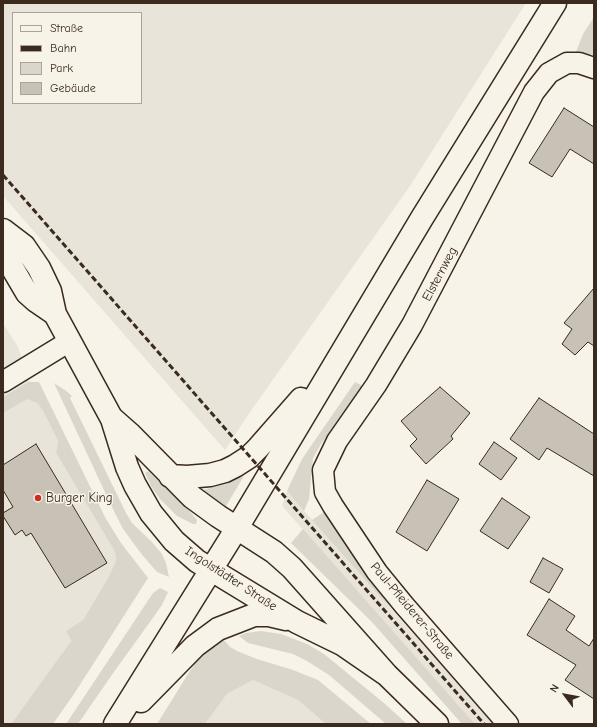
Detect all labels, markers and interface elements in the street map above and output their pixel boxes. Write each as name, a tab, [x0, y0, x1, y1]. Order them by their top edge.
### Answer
legend	[12, 12, 142, 104]
text: Straße	[50, 21, 83, 35]
text: Bahn	[50, 41, 77, 55]
text: Park	[50, 61, 73, 75]
text: Gebäude	[50, 81, 96, 95]
street label: Elsternweg	[419, 244, 461, 304]
place label: Burger King	[46, 490, 113, 506]
marker: Burger King	[33, 493, 43, 503]
street label: Ingolstädter Straße	[182, 543, 280, 615]
street label: Paul-Pfleiderer-Straße	[367, 559, 457, 663]
north arrow	[545, 675, 585, 715]
text: N	[547, 682, 562, 695]

